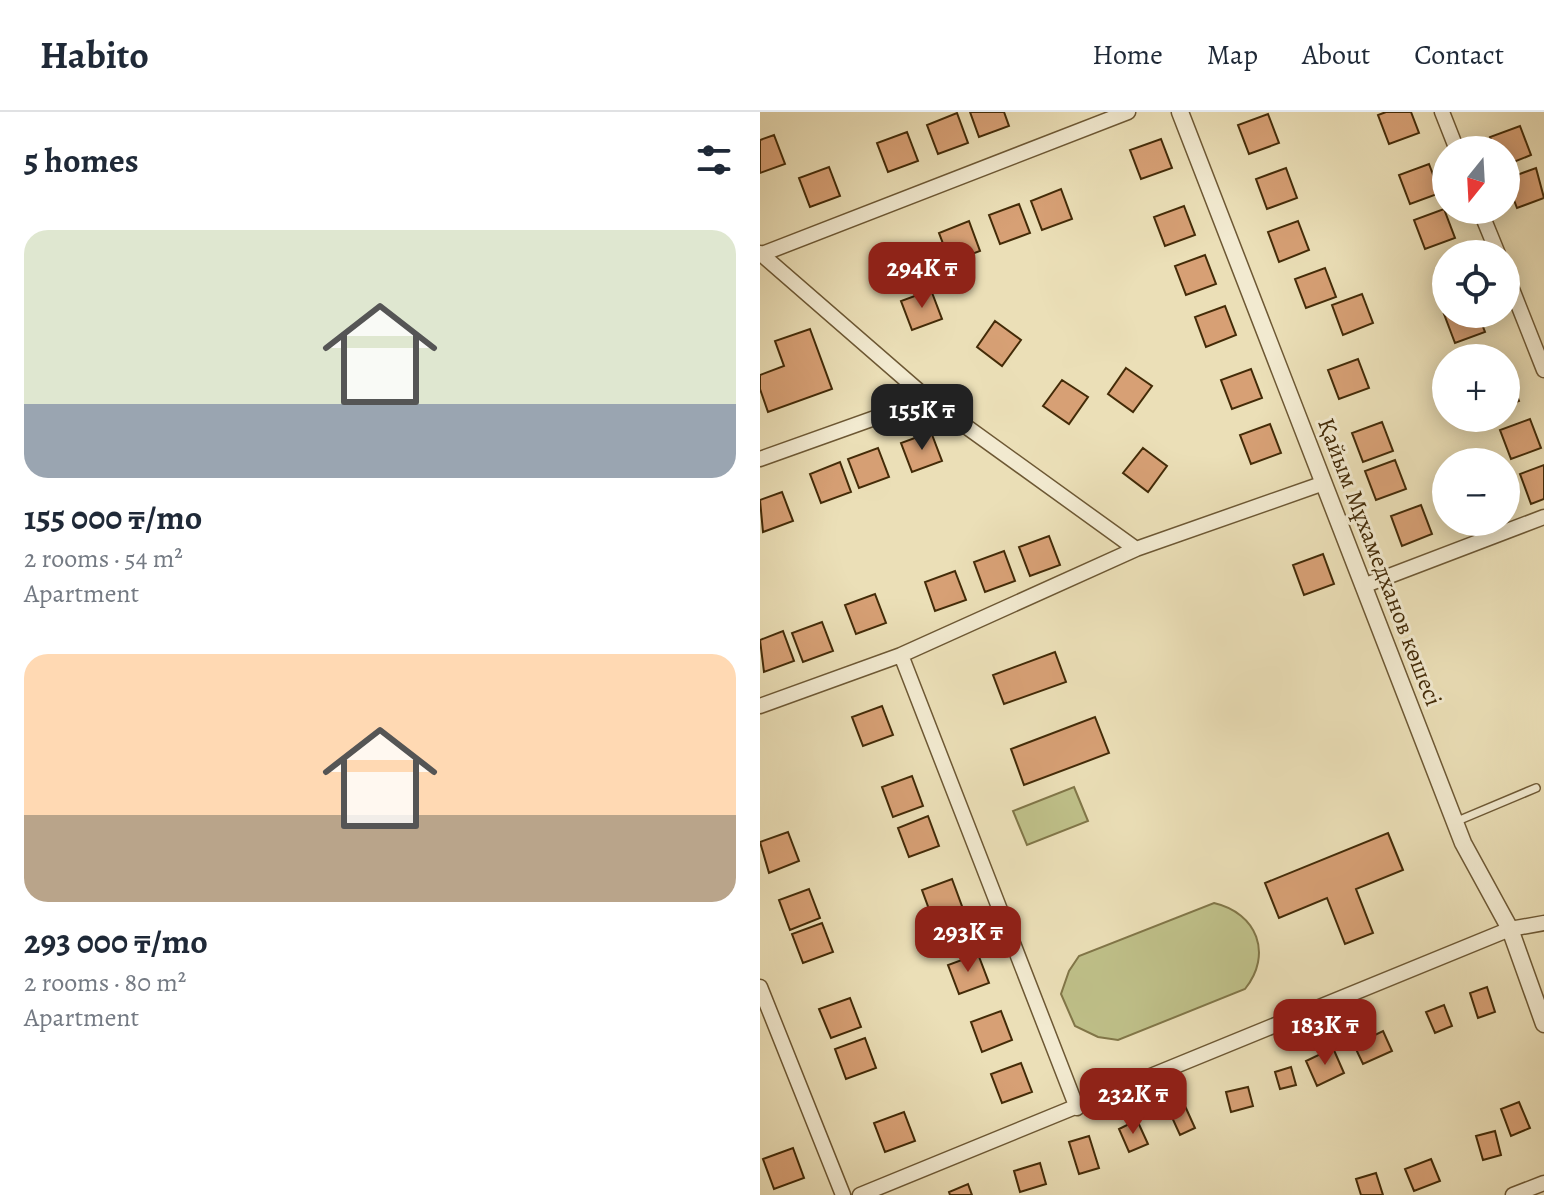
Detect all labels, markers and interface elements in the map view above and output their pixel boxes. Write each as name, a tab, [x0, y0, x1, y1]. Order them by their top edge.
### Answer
text: Habito	[40, 29, 149, 81]
text: Home	[1092, 36, 1163, 74]
text: Map	[1207, 36, 1258, 74]
text: About	[1302, 36, 1370, 74]
text: Contact	[1414, 36, 1504, 74]
north arrow	[1432, 136, 1520, 224]
map controls	[1432, 136, 1520, 536]
text: 5 homes	[24, 137, 139, 184]
icon: filters	[692, 138, 736, 182]
button: locate	[1432, 240, 1520, 328]
pin: 294K ₸	[857, 242, 987, 310]
text: 294K ₸	[886, 250, 958, 285]
icon: home	[308, 282, 452, 426]
button: +	[1432, 344, 1520, 432]
pin: 155K ₸	[857, 384, 987, 452]
text: 155K ₸	[889, 392, 955, 427]
street label: Қайым Мұхамедханов көшесі	[1310, 413, 1450, 711]
button: −	[1432, 448, 1520, 536]
text: 155 000 ₸/mo	[24, 494, 202, 541]
text: 2 rooms · 54 m²	[24, 541, 183, 576]
text: Apartment	[24, 576, 139, 611]
icon: home	[308, 706, 452, 850]
pin: 293K ₸	[903, 906, 1033, 974]
text: 293K ₸	[933, 914, 1003, 949]
text: 293 000 ₸/mo	[24, 918, 208, 965]
text: 2 rooms · 80 m²	[24, 965, 186, 1000]
pin: 183K ₸	[1260, 999, 1390, 1067]
text: Apartment	[24, 1000, 139, 1035]
text: 183K ₸	[1291, 1007, 1359, 1042]
pin: 232K ₸	[1068, 1068, 1198, 1136]
text: 232K ₸	[1098, 1076, 1168, 1111]

